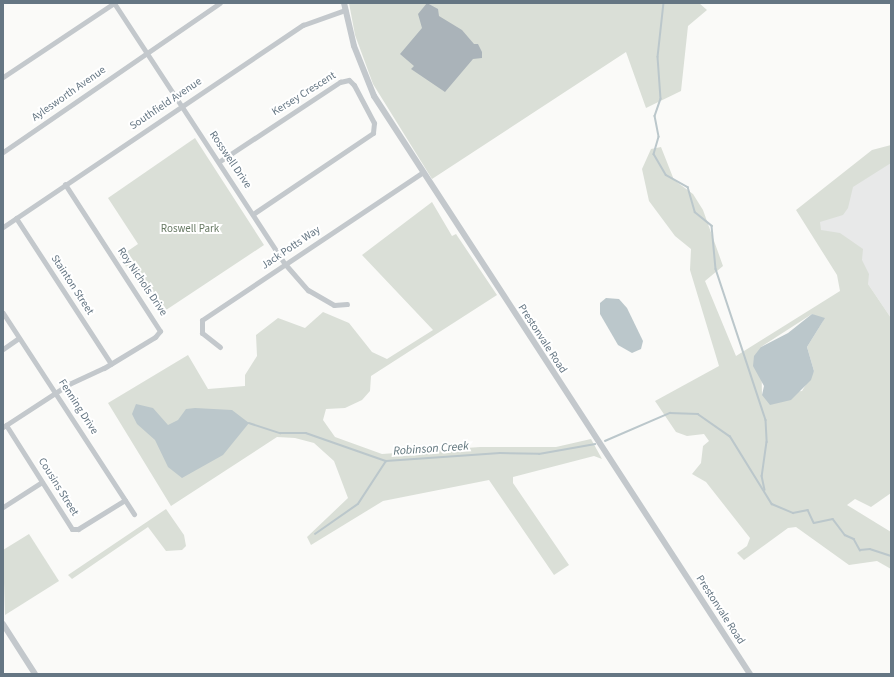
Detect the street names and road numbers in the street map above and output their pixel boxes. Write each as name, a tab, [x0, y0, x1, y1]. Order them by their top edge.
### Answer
street label: Aylesworth Avenue	[29, 64, 109, 124]
street label: Kersey Crescent	[270, 69, 338, 119]
street label: Southfield Avenue	[128, 75, 204, 133]
street label: Rosswell Drive	[206, 129, 254, 191]
street label: Jack Potts Way	[259, 223, 323, 273]
street label: Roy Nichols Drive	[114, 245, 170, 319]
street label: Stainton Street	[48, 253, 96, 317]
street label: Prestonvale Road	[515, 302, 569, 376]
street label: Fenning Drive	[55, 377, 101, 437]
street label: Cousins Street	[35, 456, 81, 518]
street label: Prestonvale Road	[693, 573, 747, 647]

